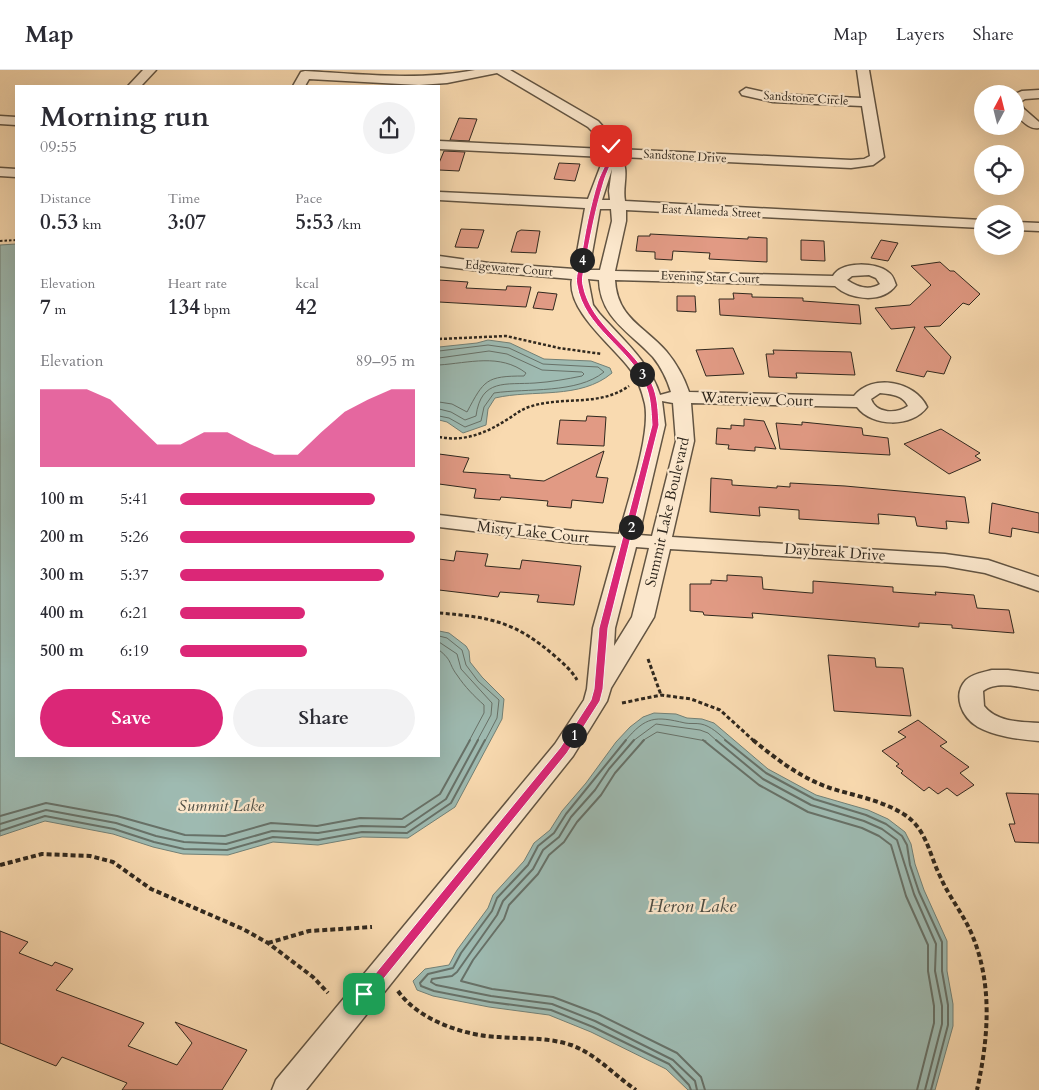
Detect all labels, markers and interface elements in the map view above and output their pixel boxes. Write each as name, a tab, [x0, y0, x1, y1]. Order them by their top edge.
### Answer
text: Map	[25, 18, 74, 51]
text: Map	[833, 22, 868, 47]
text: Layers	[896, 22, 945, 47]
text: Share	[973, 22, 1014, 47]
north arrow	[974, 85, 1024, 135]
map controls	[974, 85, 1024, 255]
street label: Sandstone Circle	[763, 87, 849, 109]
text: Morning run	[40, 98, 209, 136]
button: share	[363, 102, 415, 154]
pin	[590, 125, 632, 167]
icon: check	[597, 132, 625, 160]
text: 09:55	[40, 136, 77, 158]
button: locate	[974, 145, 1024, 195]
street label: Sandstone Drive	[643, 146, 727, 166]
text: Distance	[40, 189, 91, 208]
text: Time	[168, 189, 200, 208]
text: Pace	[295, 189, 322, 208]
street label: East Alameda Street	[661, 200, 761, 222]
button: layers	[974, 205, 1024, 255]
text: 0.53	[40, 208, 78, 237]
text: 3:07	[168, 208, 206, 237]
text: 5:53	[295, 208, 334, 237]
text: km	[78, 215, 101, 234]
text: /km	[334, 215, 361, 234]
pin: 4	[570, 248, 594, 272]
text: 4	[579, 251, 586, 270]
street label: Edgewater Court	[464, 256, 554, 280]
street label: Evening Star Court	[660, 267, 760, 287]
text: Elevation	[40, 274, 96, 293]
text: Heart rate	[168, 274, 227, 293]
text: kcal	[295, 274, 319, 293]
text: 7	[40, 293, 51, 322]
text: 134	[168, 293, 200, 322]
text: 42	[295, 293, 317, 322]
text: m	[51, 300, 66, 319]
text: bpm	[200, 300, 231, 319]
text: Elevation	[40, 350, 104, 372]
text: 89–95 m	[356, 350, 415, 372]
pin: 3	[630, 362, 654, 386]
text: 3	[639, 365, 646, 384]
street label: Waterview Court	[699, 387, 814, 411]
street label: Summit Lake Boulevard	[640, 435, 694, 589]
text: 100 m	[40, 488, 84, 510]
text: 5:41	[120, 488, 149, 510]
pin: 2	[618, 514, 644, 540]
street label: Misty Lake Court	[476, 516, 590, 548]
text: 2	[628, 518, 635, 537]
text: 200 m	[40, 526, 84, 548]
text: 5:26	[120, 526, 149, 548]
street label: Daybreak Drive	[784, 538, 887, 566]
text: 300 m	[40, 564, 84, 586]
text: 5:37	[120, 564, 149, 586]
text: 400 m	[40, 602, 84, 624]
text: 6:21	[120, 602, 149, 624]
text: 500 m	[40, 640, 84, 662]
text: 6:19	[120, 640, 149, 662]
button: Save	[40, 689, 223, 747]
button: Share	[233, 689, 415, 747]
pin: 1	[562, 722, 586, 748]
text: 1	[571, 726, 578, 745]
water label: Summit Lake	[178, 795, 265, 817]
water label: Heron Lake	[648, 893, 737, 919]
pin	[343, 973, 385, 1015]
icon: arrive	[350, 980, 378, 1008]

